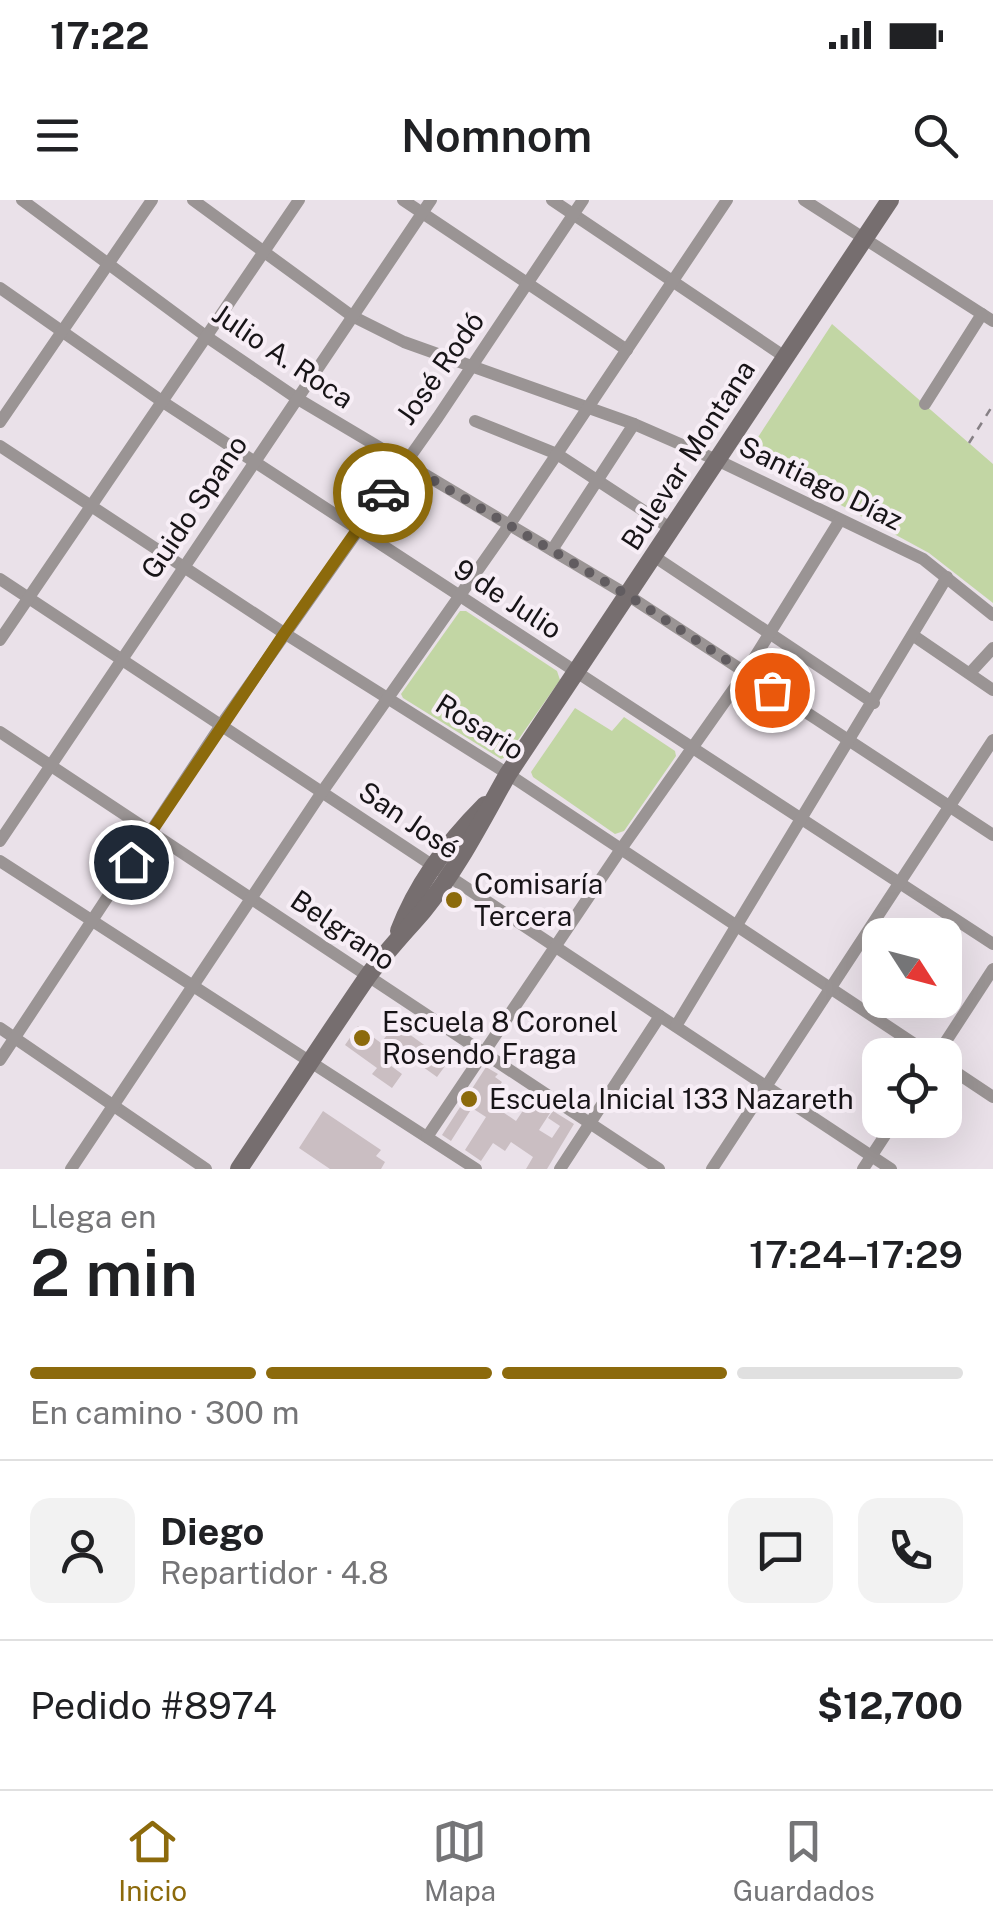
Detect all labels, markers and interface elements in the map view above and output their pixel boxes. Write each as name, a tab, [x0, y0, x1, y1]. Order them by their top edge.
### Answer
text: 17:22	[50, 13, 149, 58]
icon: menu	[30, 108, 85, 163]
icon: search	[908, 108, 963, 163]
text: Nomnom	[401, 109, 592, 162]
street label: Julio A. Roca	[207, 296, 360, 415]
street label: José Rodó	[389, 305, 490, 430]
street label: Bulevar Montana	[614, 354, 761, 556]
street label: Guido Spano	[134, 429, 254, 585]
street label: Santiago Díaz	[734, 429, 908, 536]
courier	[333, 443, 433, 543]
icon: car	[356, 466, 411, 521]
street label: 9 de Julio	[448, 552, 568, 646]
pin	[730, 648, 815, 733]
icon: bag	[745, 663, 800, 718]
street label: Rosario	[430, 687, 530, 766]
street label: San José	[353, 774, 466, 865]
pin	[89, 820, 174, 905]
icon: home	[104, 835, 159, 890]
place label: Comisaría Tercera	[474, 867, 603, 932]
street label: Belgrano	[285, 883, 402, 977]
marker: Comisaría Tercera	[443, 889, 465, 911]
north arrow	[862, 918, 962, 1018]
map controls	[862, 918, 962, 1138]
place label: Escuela 8 Coronel Rosendo Fraga	[382, 1005, 618, 1070]
marker: Escuela 8 Coronel Rosendo Fraga	[351, 1027, 373, 1049]
button: locate	[862, 1038, 962, 1138]
place label: Escuela Inicial 133 Nazareth	[489, 1082, 854, 1115]
marker: Escuela Inicial 133 Nazareth	[458, 1088, 480, 1110]
text: Llega en	[30, 1198, 156, 1235]
text: 17:24–17:29	[749, 1232, 963, 1277]
text: 2 min	[30, 1234, 198, 1311]
text: En camino · 300 m	[30, 1394, 299, 1431]
button: person	[30, 1498, 135, 1603]
button: chat	[728, 1498, 833, 1603]
button: phone	[858, 1498, 963, 1603]
text: Diego	[160, 1509, 264, 1554]
text: Repartidor · 4.8	[160, 1554, 389, 1591]
text: Pedido #8974	[30, 1683, 277, 1728]
text: $12,700	[817, 1683, 963, 1728]
tab: Inicio	[118, 1814, 187, 1907]
tab: Mapa	[424, 1814, 496, 1907]
tab: Guardados	[733, 1814, 875, 1907]

